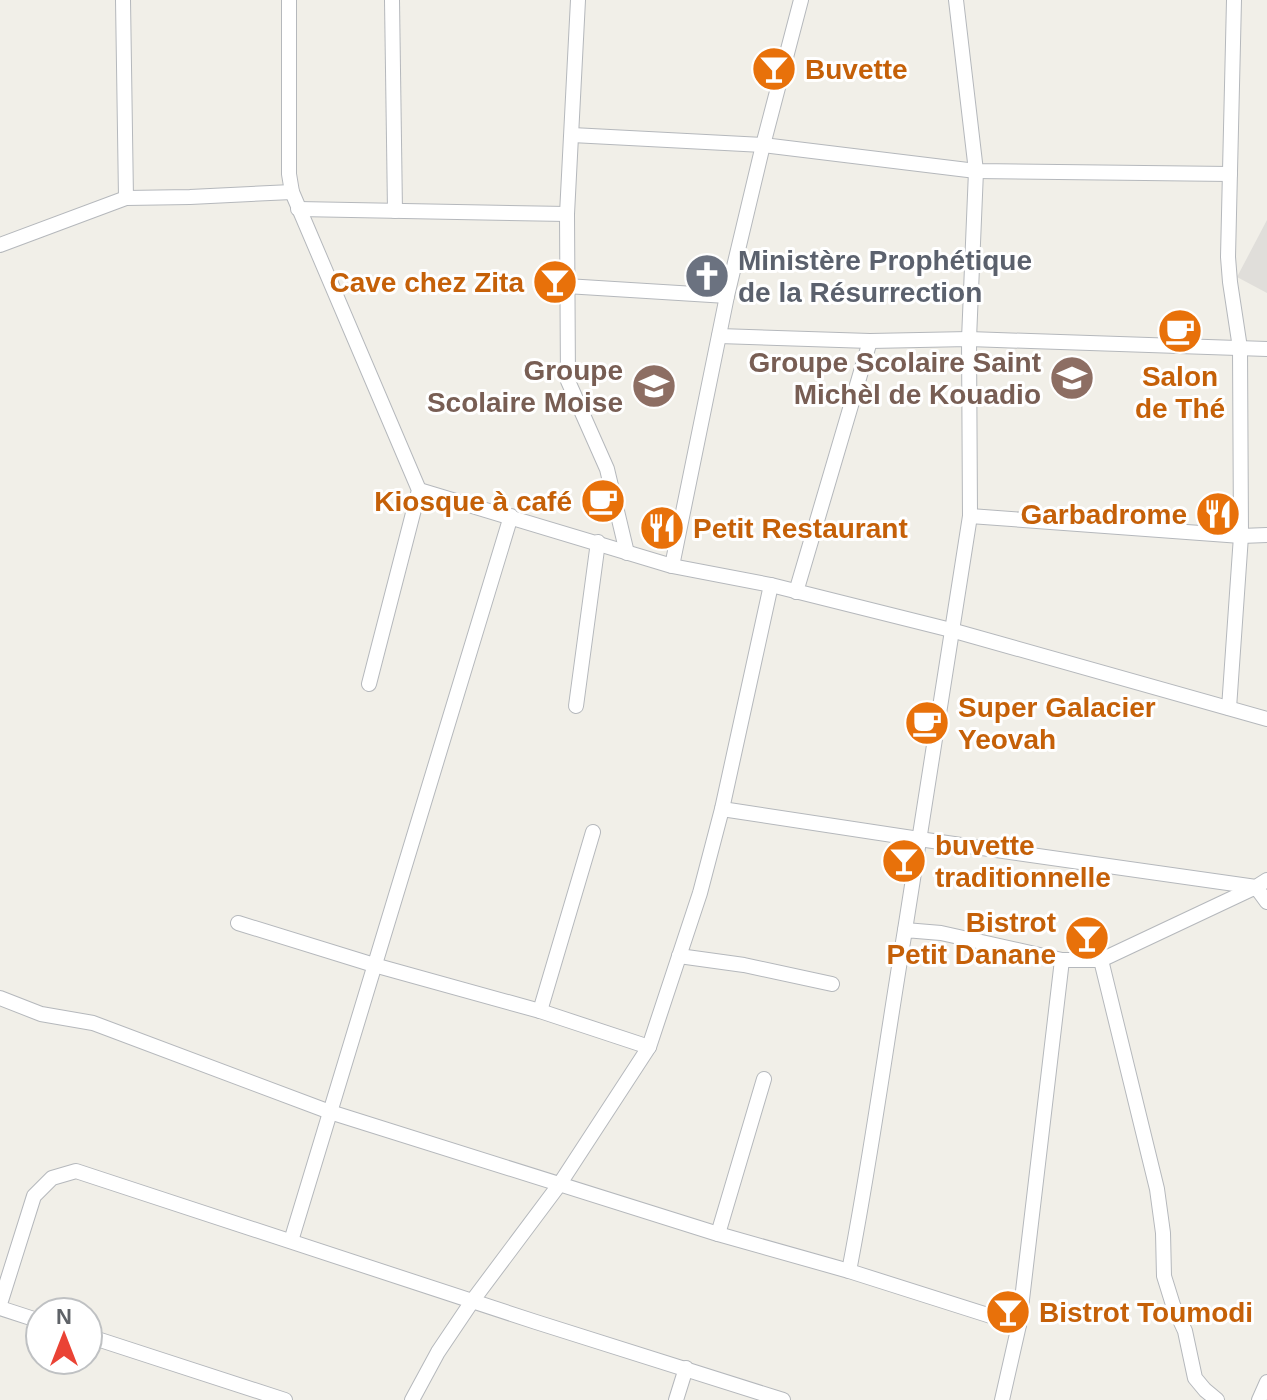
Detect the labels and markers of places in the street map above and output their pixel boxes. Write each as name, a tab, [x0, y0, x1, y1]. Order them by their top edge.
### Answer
bar icon: Buvette	[750, 45, 798, 93]
place label: Buvette	[805, 54, 908, 85]
place label: Ministère Prophétique de la Résurrection	[738, 245, 1032, 308]
church icon: Ministère Prophétique de la Résurrection	[683, 252, 731, 300]
bar icon: Cave chez Zita	[531, 258, 579, 306]
place label: Cave chez Zita	[329, 267, 524, 298]
cafe icon: Salon de Thé	[1156, 307, 1204, 355]
place label: Groupe Scolaire Saint Michèl de Kouadio	[748, 347, 1041, 410]
school or university icon: Groupe Scolaire Saint Michèl de Kouadio	[1048, 354, 1096, 402]
place label: Groupe Scolaire Moise	[427, 355, 623, 418]
place label: Salon de Thé	[1135, 361, 1225, 424]
school or university icon: Groupe Scolaire Moise	[630, 362, 678, 410]
cafe icon: Kiosque à café	[579, 477, 627, 525]
place label: Kiosque à café	[374, 486, 572, 517]
restaurant icon: Garbadrome	[1194, 490, 1242, 538]
place label: Garbadrome	[1021, 499, 1187, 530]
restaurant icon: Petit Restaurant	[638, 504, 686, 552]
place label: Petit Restaurant	[693, 513, 908, 544]
place label: Super Galacier Yeovah	[958, 692, 1156, 755]
cafe icon: Super Galacier Yeovah	[903, 699, 951, 747]
place label: buvette traditionnelle	[935, 830, 1111, 893]
bar icon: buvette traditionnelle	[880, 837, 928, 885]
place label: Bistrot Petit Danane	[886, 907, 1056, 970]
bar icon: Bistrot Petit Danane	[1063, 914, 1111, 962]
bar icon: Bistrot Toumodi	[984, 1288, 1032, 1336]
place label: Bistrot Toumodi	[1039, 1297, 1253, 1328]

